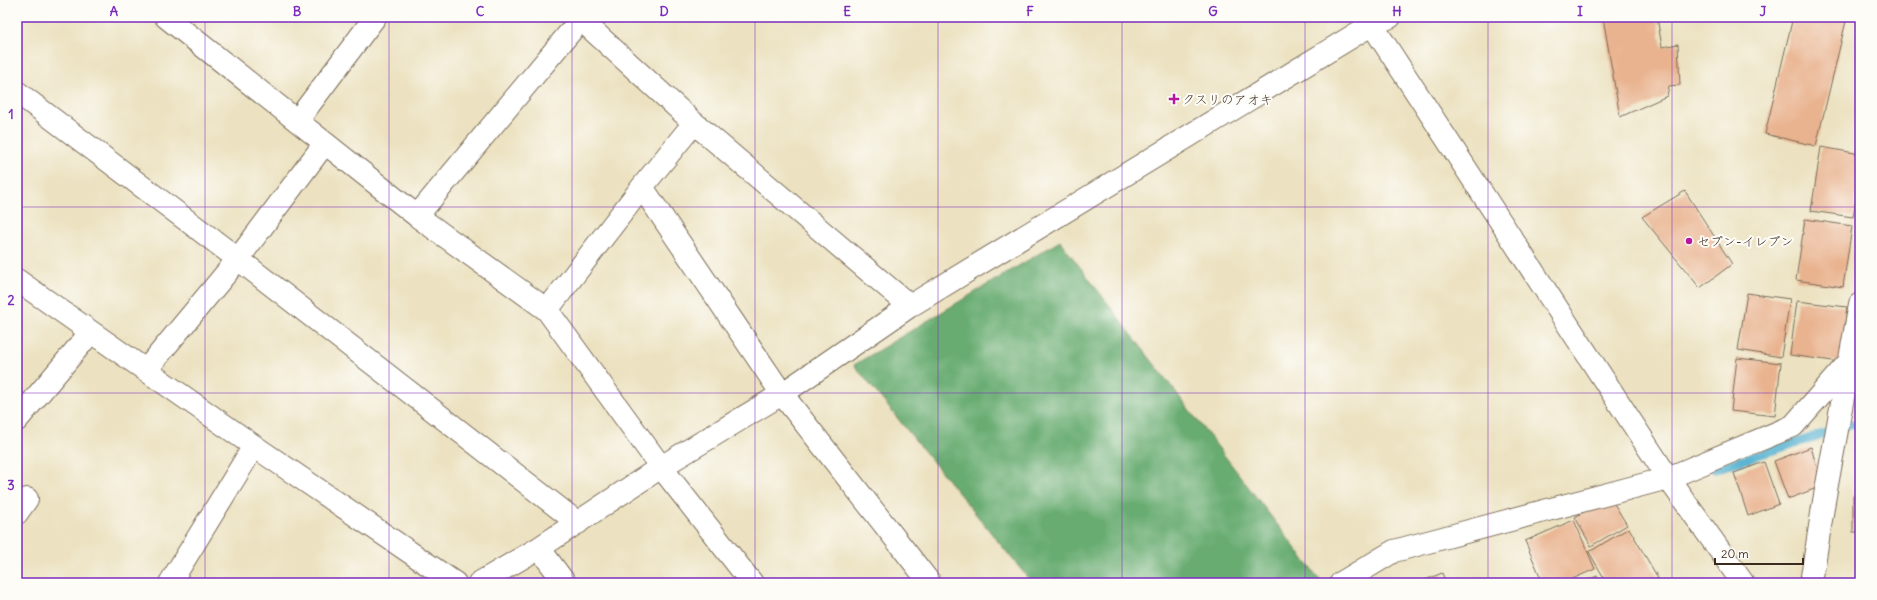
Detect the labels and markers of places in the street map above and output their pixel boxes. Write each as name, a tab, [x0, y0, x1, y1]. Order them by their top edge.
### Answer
place label: クスリのアオキ	[1182, 91, 1273, 108]
marker: クスリのアオキ	[1169, 94, 1179, 104]
place label: セブン-イレブン	[1697, 233, 1794, 250]
marker: セブン-イレブン	[1684, 236, 1694, 246]

